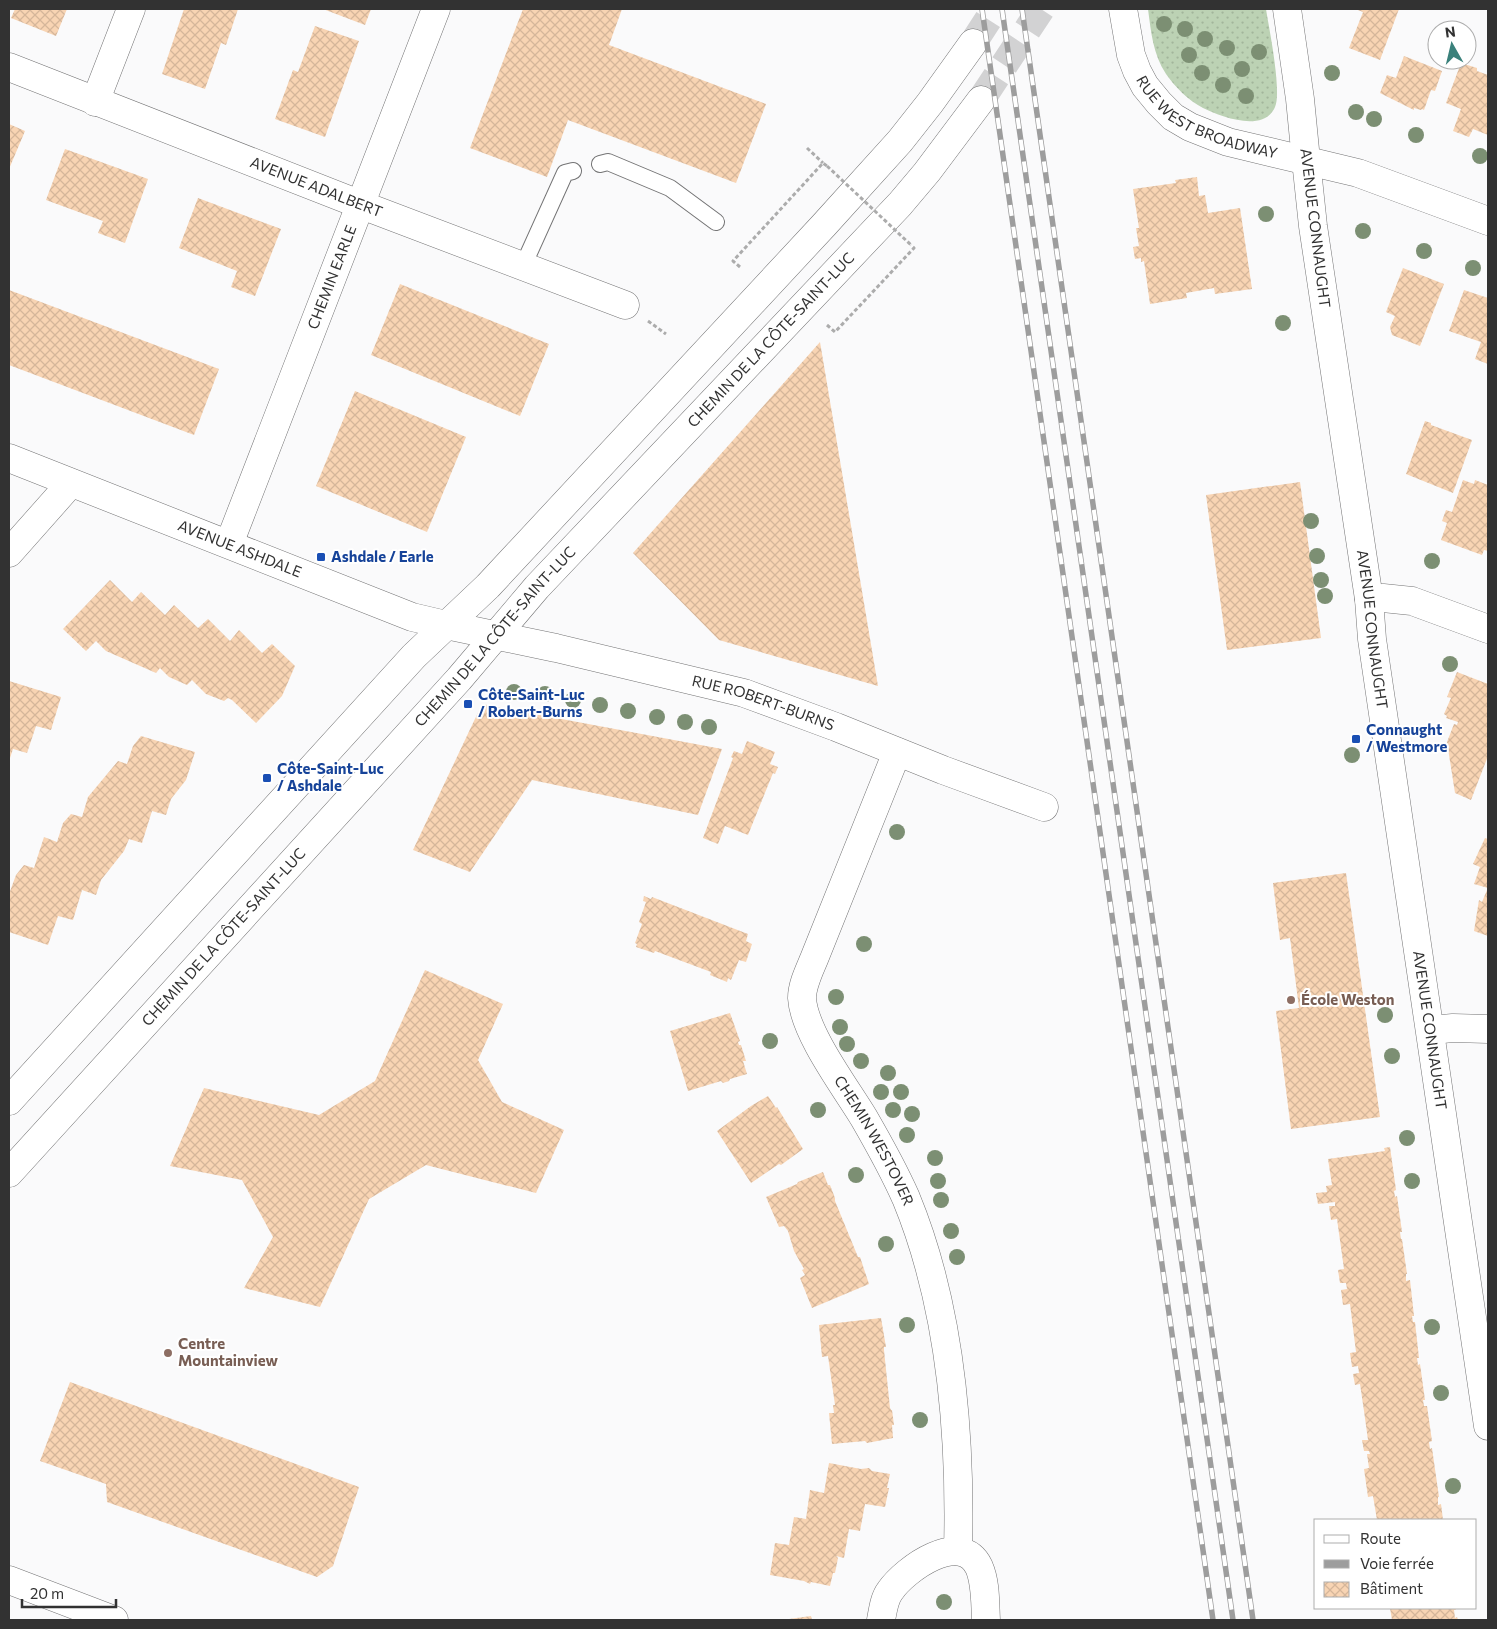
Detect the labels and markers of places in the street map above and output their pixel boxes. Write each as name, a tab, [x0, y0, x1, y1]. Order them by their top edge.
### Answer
place label: Ashdale / Earle	[331, 547, 434, 565]
marker: Ashdale / Earle	[315, 551, 327, 563]
place label: Côte-Saint-Luc / Robert-Burns	[478, 685, 585, 720]
marker: Côte-Saint-Luc / Robert-Burns	[462, 698, 474, 710]
place label: Connaught / Westmore	[1366, 720, 1447, 755]
marker: Connaught / Westmore	[1350, 733, 1362, 745]
place label: Côte-Saint-Luc / Ashdale	[277, 759, 384, 794]
marker: Côte-Saint-Luc / Ashdale	[261, 772, 273, 784]
place label: École Weston	[1301, 990, 1394, 1008]
marker: École Weston	[1285, 994, 1297, 1006]
place label: Centre Mountainview	[178, 1334, 278, 1369]
marker: Centre Mountainview	[162, 1347, 174, 1359]

